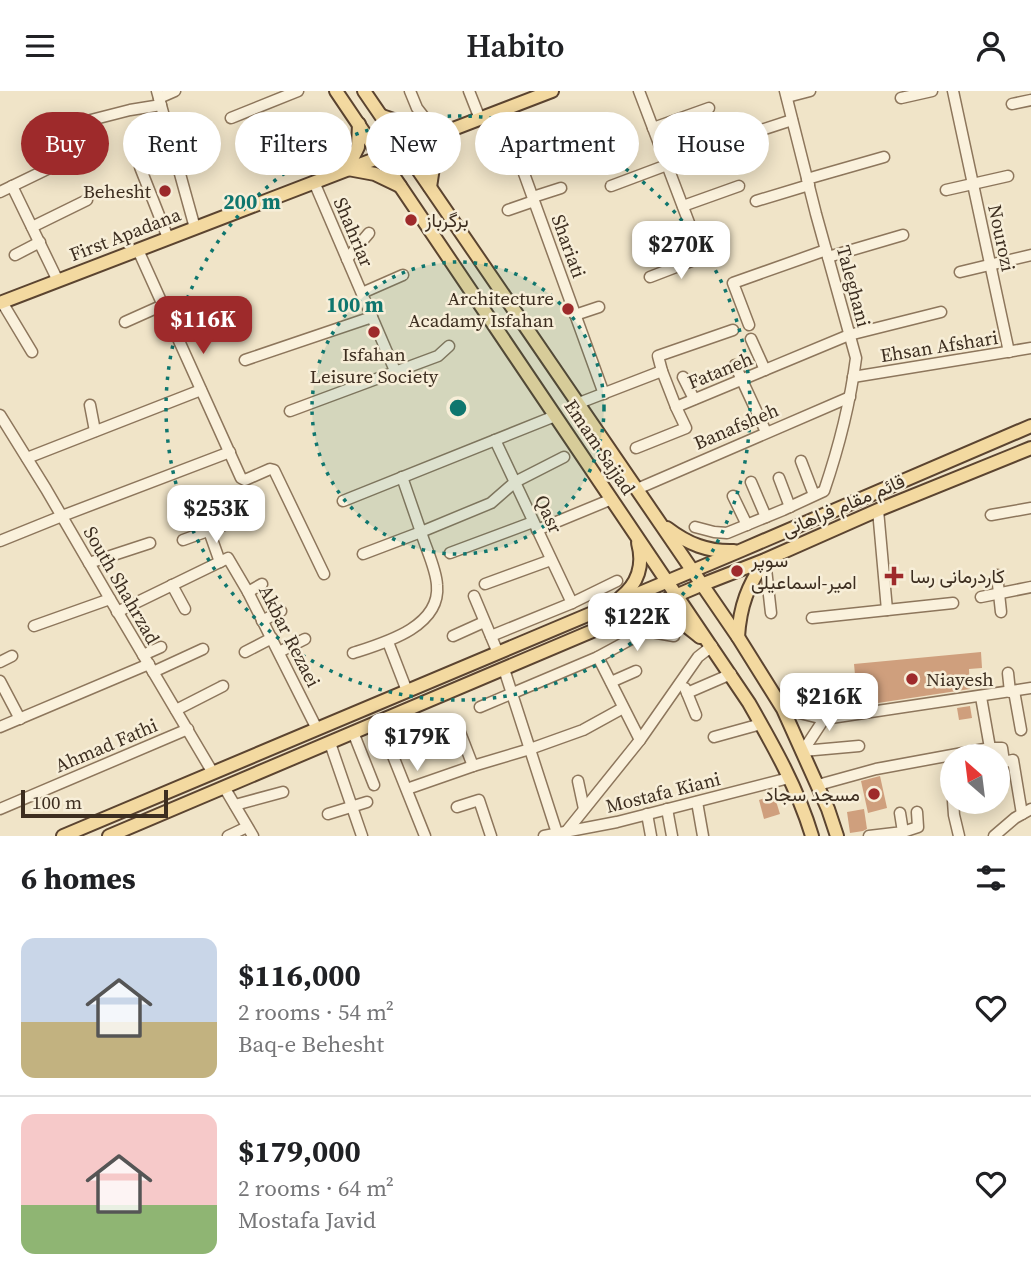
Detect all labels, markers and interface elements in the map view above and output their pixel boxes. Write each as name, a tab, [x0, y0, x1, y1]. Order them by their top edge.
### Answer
text: Habito	[466, 24, 565, 68]
icon: menu	[21, 27, 59, 65]
icon: person	[972, 27, 1010, 65]
chip: Buy	[21, 112, 109, 175]
chip: Rent	[123, 112, 221, 175]
chip: Filters	[235, 112, 352, 175]
chip: New	[366, 112, 461, 175]
chip: Apartment	[475, 112, 639, 175]
chip: House	[653, 112, 769, 175]
place label: Behesht	[83, 178, 152, 204]
marker: Behesht	[157, 183, 173, 199]
text: 200 m	[223, 187, 281, 216]
street label: Shahriar	[328, 193, 380, 271]
street label: First Apadana	[66, 201, 185, 267]
street label: Nourozi	[982, 202, 1022, 274]
place label: برگرباز	[424, 207, 469, 233]
street label: Shariati	[546, 211, 593, 282]
marker: برگرباز	[403, 212, 419, 228]
pin: $270K	[632, 221, 730, 281]
text: $270K	[648, 228, 714, 260]
street label: Taleghani	[831, 242, 877, 330]
place label: Architecture Acadamy Isfahan	[408, 285, 554, 333]
text: 100 m	[326, 290, 384, 319]
pin: $116K	[154, 296, 252, 356]
marker: Architecture Acadamy Isfahan	[560, 301, 576, 317]
text: $116K	[170, 303, 236, 335]
marker: Isfahan Leisure Society	[366, 324, 382, 340]
street label: Ehsan Afshari	[878, 324, 1000, 368]
place label: Isfahan Leisure Society	[310, 341, 439, 389]
street label: Fataneh	[684, 345, 756, 395]
street label: Emam Sajjad	[558, 394, 642, 500]
centre of rings	[446, 396, 470, 420]
street label: Banafsheh	[690, 396, 782, 456]
street label: قائم مقام فراهانی	[777, 467, 909, 543]
pin: $253K	[167, 485, 265, 545]
street label: Qasr	[529, 491, 569, 537]
text: $253K	[183, 492, 249, 524]
street label: South Shahrzad	[78, 521, 166, 649]
place label: سوپر امیر-اسماعیلی	[750, 547, 857, 595]
marker: سوپر امیر-اسماعیلی	[729, 563, 745, 579]
place label: کاردرمانی رسا	[910, 563, 1005, 589]
marker: کاردرمانی رسا	[884, 566, 904, 586]
street label: Akbar Rezaei	[253, 580, 327, 692]
pin: $122K	[588, 594, 686, 653]
text: $122K	[604, 600, 670, 632]
place label: Niayesh	[926, 666, 994, 692]
marker: Niayesh	[904, 671, 920, 687]
pin: $216K	[780, 673, 878, 733]
text: $216K	[796, 680, 862, 712]
street label: Ahmad Fathi	[51, 712, 162, 778]
pin: $179K	[368, 713, 466, 773]
text: $179K	[384, 720, 450, 752]
north arrow	[940, 744, 1010, 814]
map controls	[940, 744, 1010, 814]
street label: Mostafa Kiani	[603, 765, 723, 819]
place label: مسجد سجاد	[764, 781, 860, 807]
marker: مسجد سجاد	[866, 786, 882, 802]
scale bar	[21, 787, 168, 819]
text: 100 m	[32, 789, 82, 815]
text: 6 homes	[21, 858, 136, 899]
icon: filters	[972, 859, 1010, 897]
text: $116,000	[238, 955, 361, 996]
icon: home	[77, 966, 161, 1050]
icon: heart	[972, 989, 1010, 1027]
text: 2 rooms · 54 m²	[238, 996, 394, 1028]
text: Baq-e Behesht	[238, 1028, 384, 1060]
text: $179,000	[238, 1131, 361, 1172]
icon: home	[77, 1142, 161, 1226]
icon: heart	[972, 1165, 1010, 1203]
text: 2 rooms · 64 m²	[238, 1172, 394, 1204]
text: Mostafa Javid	[238, 1204, 376, 1236]

